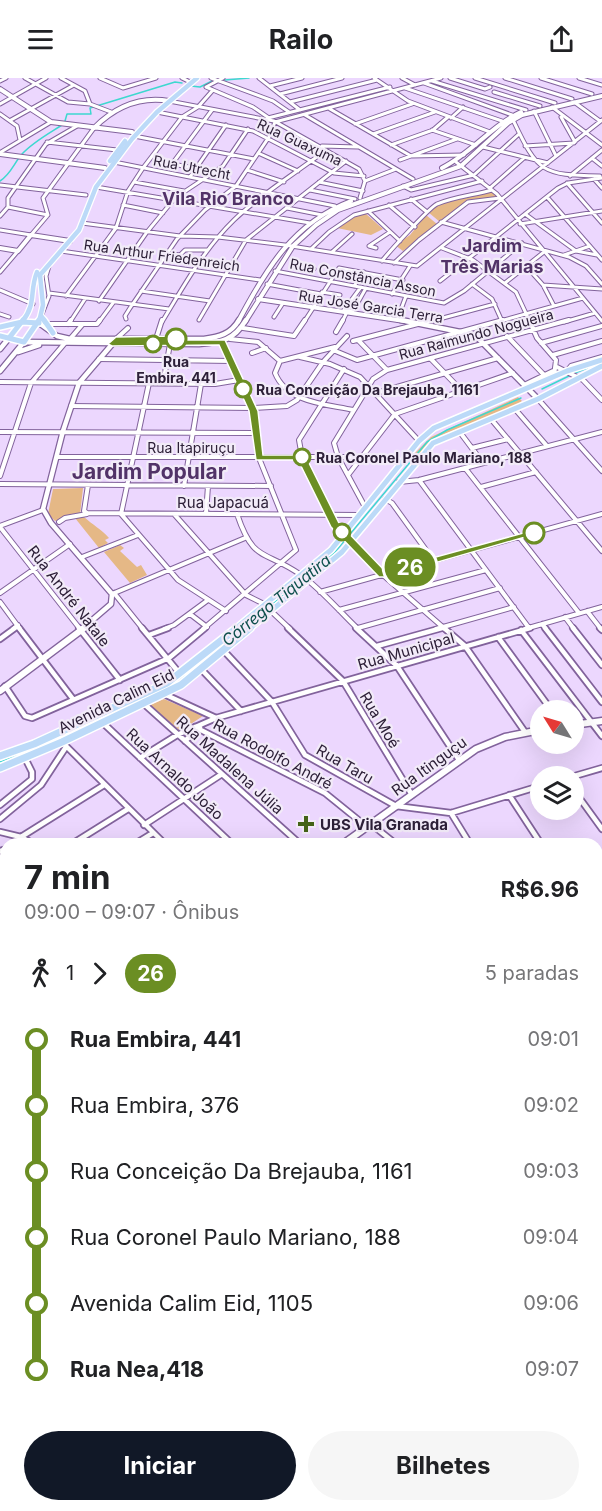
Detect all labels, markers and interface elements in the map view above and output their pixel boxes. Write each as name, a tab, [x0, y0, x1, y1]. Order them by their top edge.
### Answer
icon: menu	[24, 23, 57, 56]
text: Railo	[269, 23, 333, 56]
icon: share	[545, 23, 578, 56]
street label: Rua Guaxuma	[255, 115, 345, 169]
street label: Rua Utrecht	[152, 151, 232, 183]
district label: Vila Rio Branco	[162, 188, 294, 209]
district label: Jardim Três Marias	[440, 235, 544, 277]
street label: Rua Arthur Friedenreich	[83, 236, 241, 274]
street label: Rua Constância Asson	[289, 254, 437, 300]
street label: Rua José Garcia Terra	[297, 286, 445, 326]
street label: Rua Raimundo Nogueira	[397, 305, 555, 363]
marker: Rua Embira, 441	[165, 328, 187, 350]
unlabelled marker	[144, 335, 162, 353]
place label: Rua Embira, 441	[136, 353, 216, 386]
marker: Rua Conceição Da Brejauba, 1161	[234, 380, 252, 398]
place label: Rua Conceição Da Brejauba, 1161	[256, 381, 479, 398]
street label: Rua Itapiruçu	[147, 439, 235, 456]
marker: Rua Coronel Paulo Mariano, 188	[293, 448, 311, 466]
place label: Rua Coronel Paulo Mariano, 188	[316, 449, 532, 466]
district label: Jardim Popular	[72, 459, 227, 484]
street label: Rua Japacuá	[177, 493, 269, 512]
unlabelled marker	[523, 522, 545, 544]
unlabelled marker	[333, 523, 351, 541]
street label: Rua André Natale	[24, 542, 114, 650]
line badge: 26	[383, 548, 437, 586]
water label: Córrego Tiquatira	[217, 550, 335, 650]
text: 26	[397, 555, 423, 580]
street label: Rua Municipal	[355, 628, 457, 674]
street label: Avenida Calim Eid	[55, 665, 177, 737]
street label: Rua Moé	[356, 688, 404, 752]
north arrow	[530, 700, 584, 754]
map controls	[530, 700, 584, 820]
street label: Rua Madalena Júlia	[172, 712, 288, 818]
street label: Rua Rodolfo André	[210, 715, 336, 793]
street label: Rua Arnaldo João	[123, 724, 227, 824]
street label: Rua Itinguçu	[388, 732, 470, 800]
street label: Rua Taru	[313, 740, 377, 788]
button: layers	[530, 766, 584, 820]
marker: UBS Vila Granada	[297, 815, 315, 833]
place label: UBS Vila Granada	[320, 815, 448, 834]
text: 7 min	[24, 857, 111, 897]
text: R$6.96	[501, 876, 579, 902]
text: 09:00 – 09:07 · Ônibus	[24, 900, 239, 924]
icon: walk	[24, 957, 57, 990]
icon: forward	[83, 957, 116, 990]
text: 1	[66, 961, 74, 985]
text: 26	[137, 961, 164, 986]
text: 5 paradas	[485, 961, 579, 985]
text: Rua Embira, 441	[70, 1026, 241, 1052]
text: 09:01	[527, 1027, 579, 1051]
text: Rua Embira, 376	[70, 1092, 240, 1118]
text: 09:02	[523, 1093, 579, 1117]
text: Rua Conceição Da Brejauba, 1161	[70, 1158, 413, 1184]
text: 09:03	[523, 1159, 579, 1183]
text: Rua Coronel Paulo Mariano, 188	[70, 1224, 401, 1250]
text: 09:04	[523, 1225, 579, 1249]
text: Avenida Calim Eid, 1105	[70, 1290, 313, 1316]
text: 09:06	[523, 1291, 579, 1315]
text: Rua Nea,418	[70, 1356, 204, 1382]
text: 09:07	[525, 1357, 579, 1381]
button: Iniciar	[24, 1431, 296, 1500]
button: Bilhetes	[308, 1431, 579, 1500]

